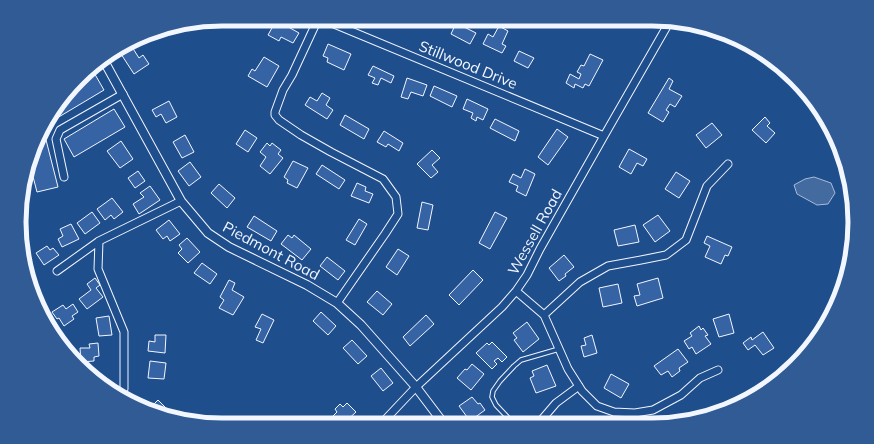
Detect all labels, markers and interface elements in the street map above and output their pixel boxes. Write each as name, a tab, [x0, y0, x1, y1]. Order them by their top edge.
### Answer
street label: Stillwood Drive	[416, 36, 520, 93]
street label: Wessell Road	[503, 186, 566, 278]
street label: Piedmont Road	[220, 217, 323, 284]

